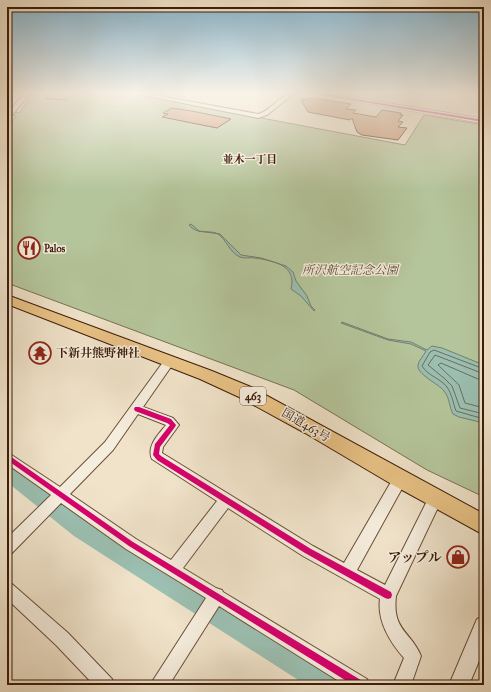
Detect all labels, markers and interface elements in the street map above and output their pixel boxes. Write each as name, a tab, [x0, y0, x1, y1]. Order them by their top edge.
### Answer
district label: 並木一丁目	[223, 153, 278, 166]
restaurant icon: Palos	[16, 235, 42, 261]
place label: Palos	[44, 243, 66, 255]
park label: 所沢航空記念公園	[302, 263, 400, 277]
temple icon: 下新井熊野神社	[27, 340, 53, 366]
place label: 下新井熊野神社	[56, 346, 140, 360]
road number: 463	[240, 387, 266, 405]
street label: 国道463号	[279, 406, 333, 444]
shop icon: アップル	[445, 544, 471, 570]
place label: アップル	[388, 549, 442, 566]

